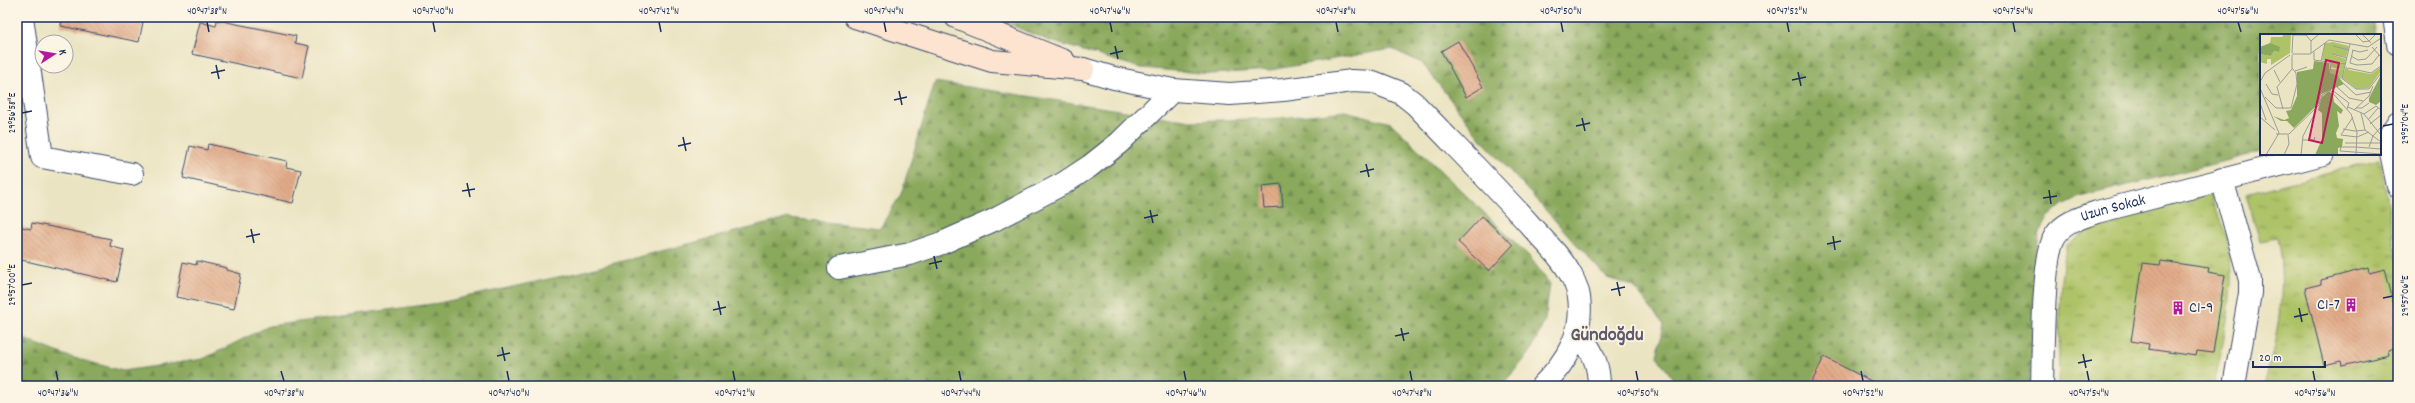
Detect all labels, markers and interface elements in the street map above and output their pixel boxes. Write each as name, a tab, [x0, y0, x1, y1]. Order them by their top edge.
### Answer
text: 40°47'38"N	[187, 5, 227, 19]
text: 40°47'40"N	[413, 5, 453, 19]
text: 40°47'42"N	[639, 5, 679, 19]
text: 40°47'44"N	[864, 5, 904, 19]
text: 40°47'46"N	[1090, 5, 1130, 19]
text: 40°47'48"N	[1316, 5, 1356, 19]
text: 40°47'50"N	[1540, 5, 1582, 19]
text: 40°47'52"N	[1767, 5, 1807, 19]
text: 40°47'54"N	[1993, 5, 2033, 19]
text: 40°47'56"N	[2218, 5, 2258, 19]
north arrow	[34, 34, 74, 74]
inset map	[2260, 34, 2381, 155]
text: K	[53, 48, 70, 56]
text: 29°56'58"E	[6, 92, 20, 133]
text: 29°57'04"E	[2399, 103, 2413, 144]
street label: Uzun Sokak	[2077, 189, 2148, 228]
text: 29°57'00"E	[6, 264, 20, 306]
text: 29°57'06"E	[2399, 275, 2413, 317]
place label: C1-7	[2317, 294, 2340, 317]
place label: C1-9	[2189, 297, 2213, 320]
building icon: C1-7	[2343, 297, 2359, 313]
building icon: C1-9	[2170, 300, 2186, 316]
district label: Gündoğdu	[1571, 322, 1644, 350]
scale bar	[2253, 343, 2325, 369]
text: 20 m	[2259, 350, 2282, 367]
text: 40°47'36"N	[38, 387, 78, 401]
text: 40°47'38"N	[264, 387, 304, 401]
text: 40°47'40"N	[489, 387, 529, 401]
text: 40°47'42"N	[715, 387, 755, 401]
text: 40°47'44"N	[941, 387, 981, 401]
text: 40°47'46"N	[1166, 387, 1206, 401]
text: 40°47'48"N	[1392, 387, 1432, 401]
text: 40°47'50"N	[1617, 387, 1659, 401]
text: 40°47'52"N	[1843, 387, 1883, 401]
text: 40°47'54"N	[2069, 387, 2109, 401]
text: 40°47'56"N	[2295, 387, 2335, 401]

